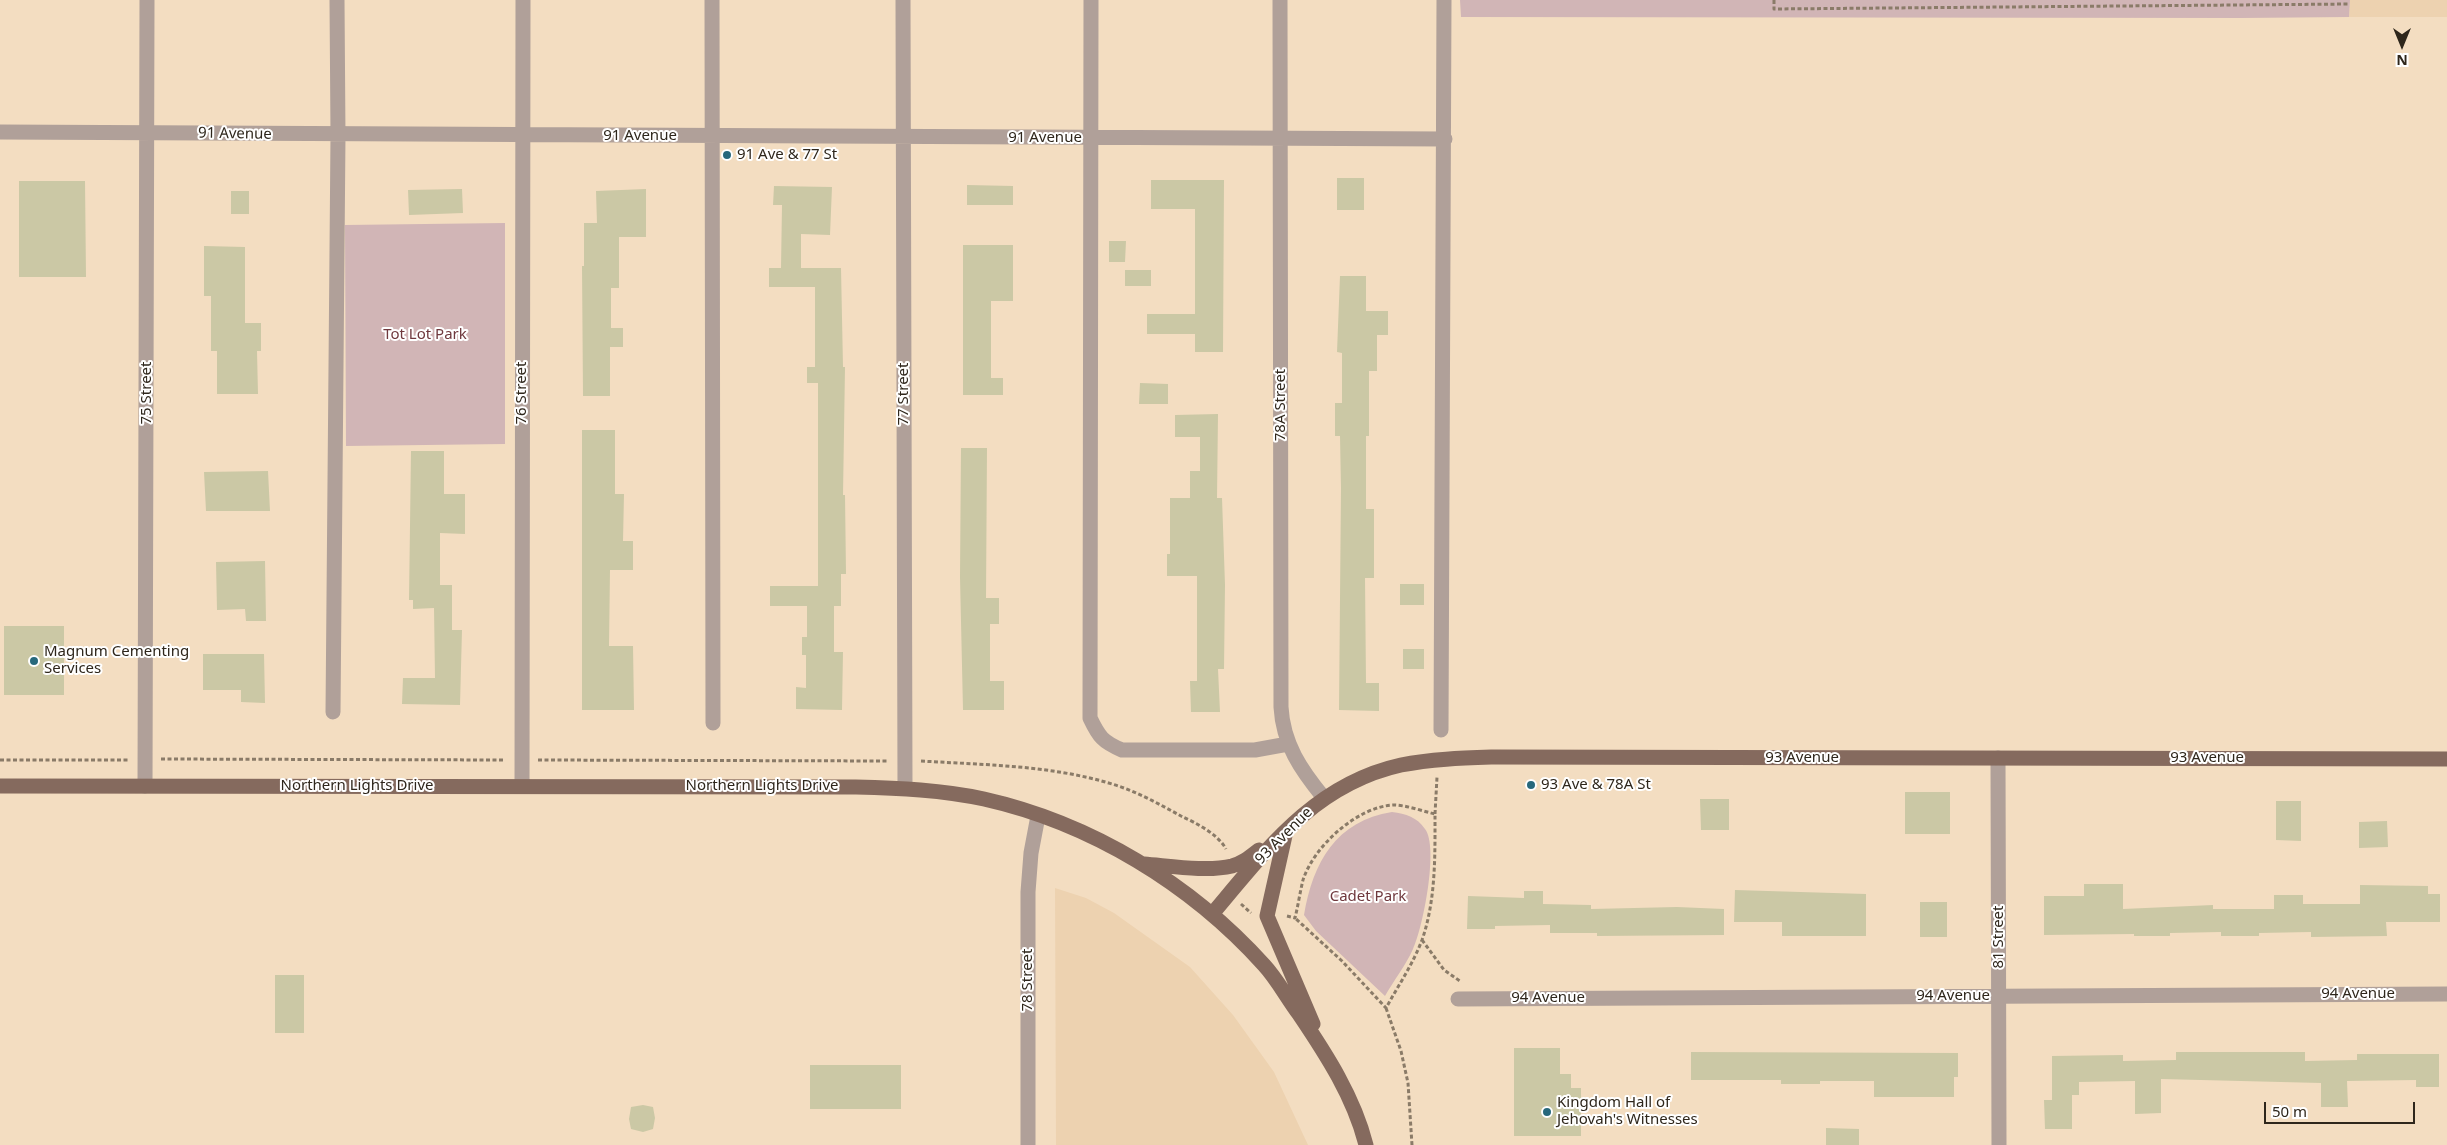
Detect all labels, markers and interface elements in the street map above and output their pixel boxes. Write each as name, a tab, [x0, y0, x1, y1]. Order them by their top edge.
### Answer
north arrow	[2377, 20, 2427, 70]
text: N	[2396, 51, 2408, 70]
street label: 91 Avenue	[198, 124, 272, 144]
street label: 91 Avenue	[603, 127, 677, 145]
street label: 91 Avenue	[1008, 129, 1082, 147]
place label: 91 Ave & 77 St	[737, 146, 837, 164]
marker: 91 Ave & 77 St	[721, 149, 733, 161]
park label: Tot Lot Park	[383, 326, 467, 344]
street label: 75 Street	[138, 362, 156, 424]
street label: 76 Street	[513, 362, 531, 424]
street label: 77 Street	[895, 363, 913, 425]
street label: 78A Street	[1272, 369, 1290, 441]
place label: Magnum Cementing Services	[44, 643, 189, 678]
marker: Magnum Cementing Services	[28, 655, 40, 667]
street label: 93 Avenue	[1765, 749, 1839, 767]
street label: 93 Avenue	[2170, 749, 2244, 767]
place label: 93 Ave & 78A St	[1541, 776, 1651, 794]
street label: Northern Lights Drive	[281, 777, 433, 795]
street label: Northern Lights Drive	[686, 777, 838, 795]
marker: 93 Ave & 78A St	[1525, 779, 1537, 791]
street label: 93 Avenue	[1252, 804, 1316, 868]
park label: Cadet Park	[1330, 888, 1406, 906]
street label: 81 Street	[1990, 906, 2008, 968]
street label: 78 Street	[1019, 949, 1037, 1011]
street label: 94 Avenue	[2321, 985, 2395, 1003]
street label: 94 Avenue	[1916, 987, 1990, 1005]
street label: 94 Avenue	[1511, 989, 1585, 1007]
scale bar	[2267, 1092, 2418, 1124]
place label: Kingdom Hall of Jehovah's Witnesses	[1557, 1094, 1698, 1129]
text: 50 m	[2272, 1101, 2307, 1121]
marker: Kingdom Hall of Jehovah's Witnesses	[1541, 1106, 1553, 1118]

